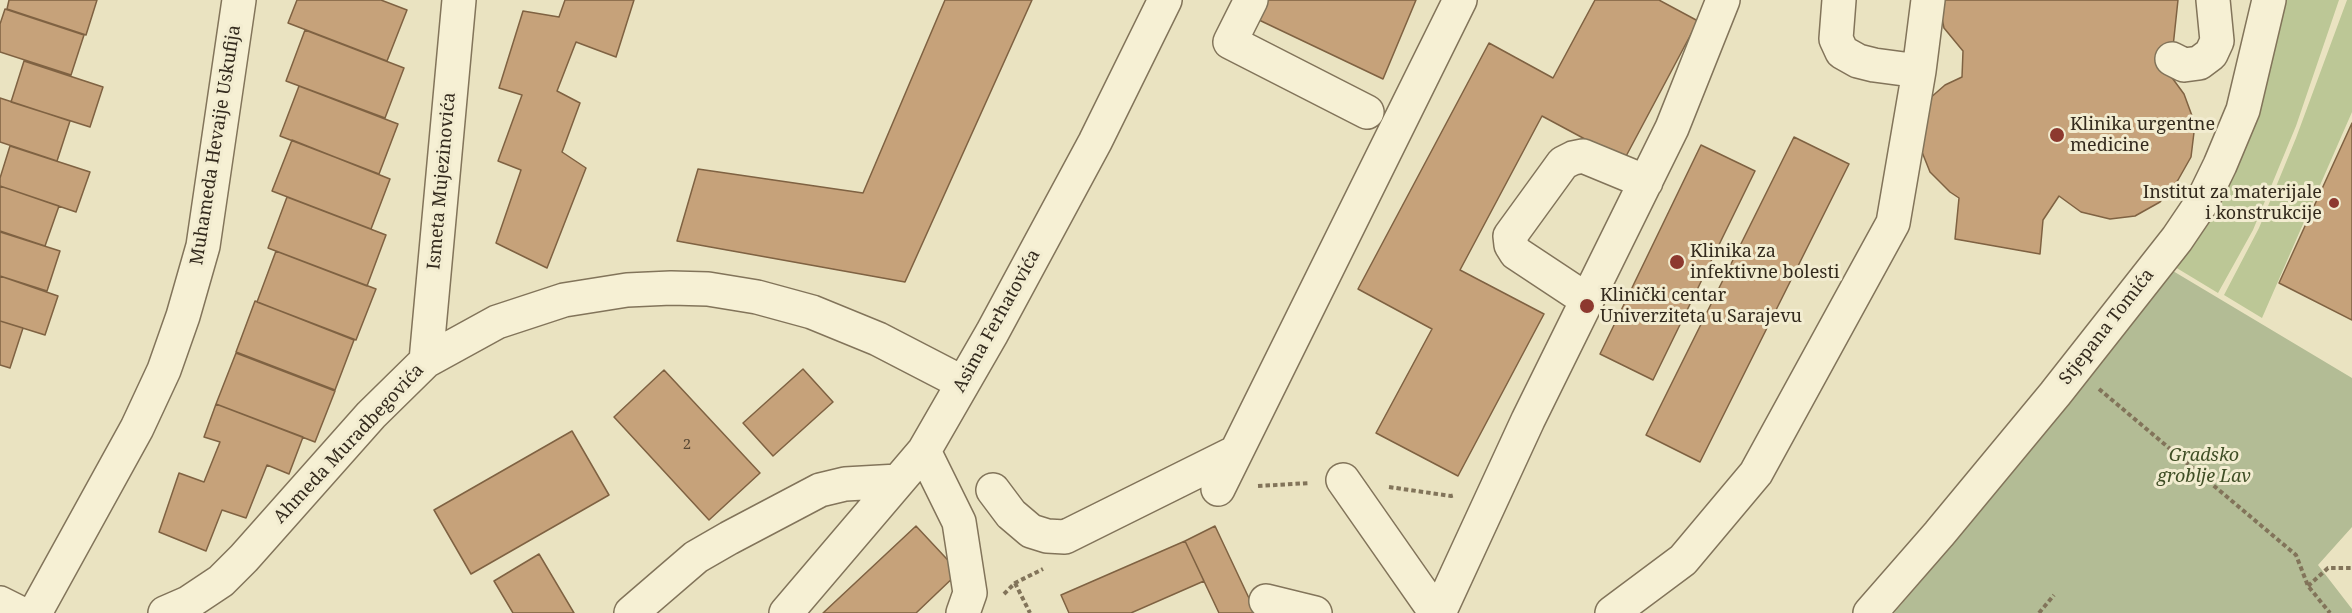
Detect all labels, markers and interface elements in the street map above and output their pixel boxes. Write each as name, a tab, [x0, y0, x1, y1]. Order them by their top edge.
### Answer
street label: Muhameda Hevaije Uskufija	[186, 23, 246, 267]
street label: Ismeta Mujezinovića	[423, 91, 461, 271]
place label: Klinika urgentne medicine	[2070, 114, 2215, 156]
marker: Klinika urgentne medicine	[2048, 126, 2066, 144]
place label: Institut za materijale i konstrukcije	[2143, 182, 2322, 224]
marker: Institut za materijale i konstrukcije	[2327, 196, 2341, 210]
place label: Klinika za infektivne bolesti	[1690, 241, 1839, 284]
street label: Asima Ferhatovića	[949, 246, 1045, 396]
marker: Klinika za infektivne bolesti	[1668, 253, 1686, 271]
street label: Stjepana Tomića	[2055, 265, 2159, 389]
place label: Klinički centar Univerziteta u Sarajevu	[1600, 285, 1802, 328]
marker: Klinički centar Univerziteta u Sarajevu	[1578, 297, 1596, 315]
street label: Ahmeda Muradbegovića	[269, 360, 429, 528]
house number: 2	[683, 436, 691, 454]
park label: Gradsko groblje Lav	[2157, 445, 2251, 488]

